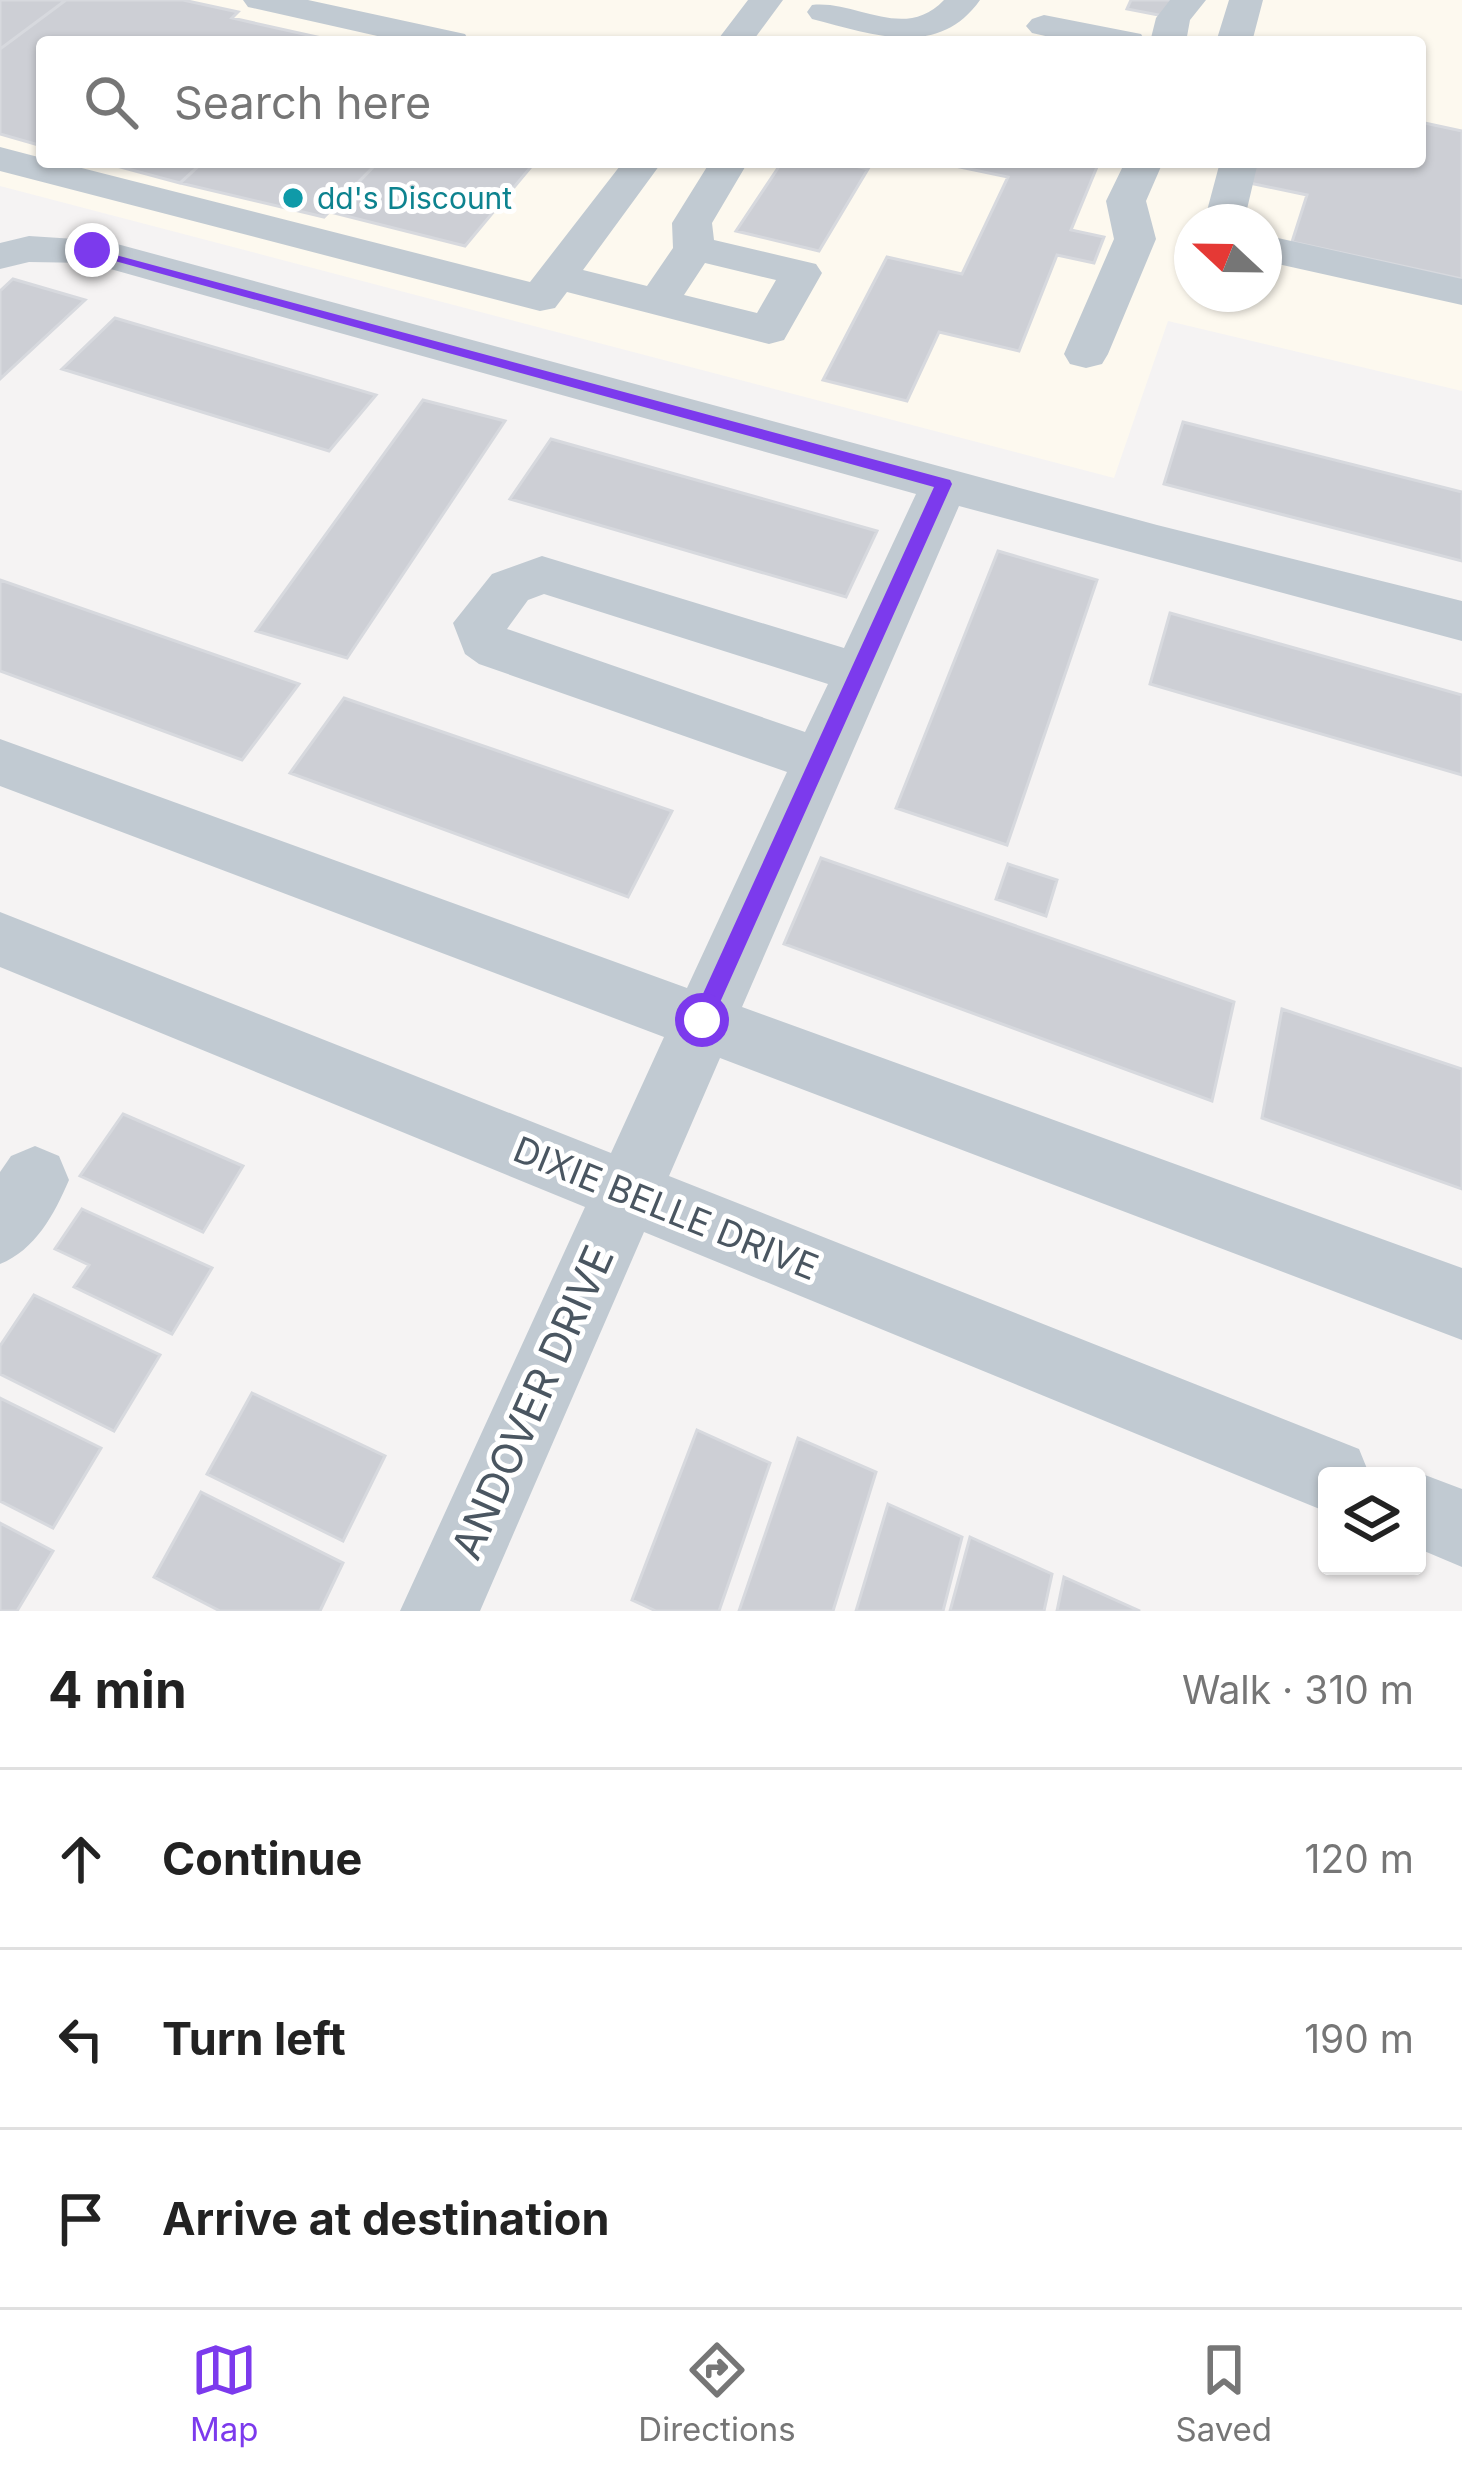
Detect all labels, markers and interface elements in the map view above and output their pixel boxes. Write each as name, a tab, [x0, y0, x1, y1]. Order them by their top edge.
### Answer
search box	[36, 36, 1426, 168]
icon: search	[78, 69, 144, 135]
text: Search here	[174, 75, 431, 130]
place label: dd's Discount	[317, 180, 512, 216]
marker: dd's Discount	[280, 185, 306, 211]
north arrow	[1174, 204, 1282, 312]
route end	[65, 223, 119, 277]
route start	[675, 993, 729, 1047]
street label: DIXIE BELLE DRIVE	[507, 1127, 825, 1289]
street label: ANDOVER DRIVE	[440, 1237, 624, 1567]
map controls	[1318, 1467, 1426, 1575]
button: layers	[1318, 1467, 1426, 1575]
text: 4 min	[48, 1659, 187, 1720]
text: Walk · 310 m	[1182, 1666, 1414, 1713]
icon: ahead	[48, 1826, 114, 1892]
text: Continue	[162, 1831, 362, 1886]
text: 120 m	[1305, 1835, 1414, 1882]
icon: left	[48, 2006, 114, 2072]
text: Turn left	[162, 2011, 346, 2066]
text: 190 m	[1304, 2015, 1414, 2062]
icon: arrive	[48, 2186, 114, 2252]
text: Arrive at destination	[162, 2191, 609, 2246]
tab: Map	[190, 2337, 258, 2449]
tab: Directions	[638, 2337, 796, 2449]
tab: Saved	[1175, 2337, 1272, 2449]

